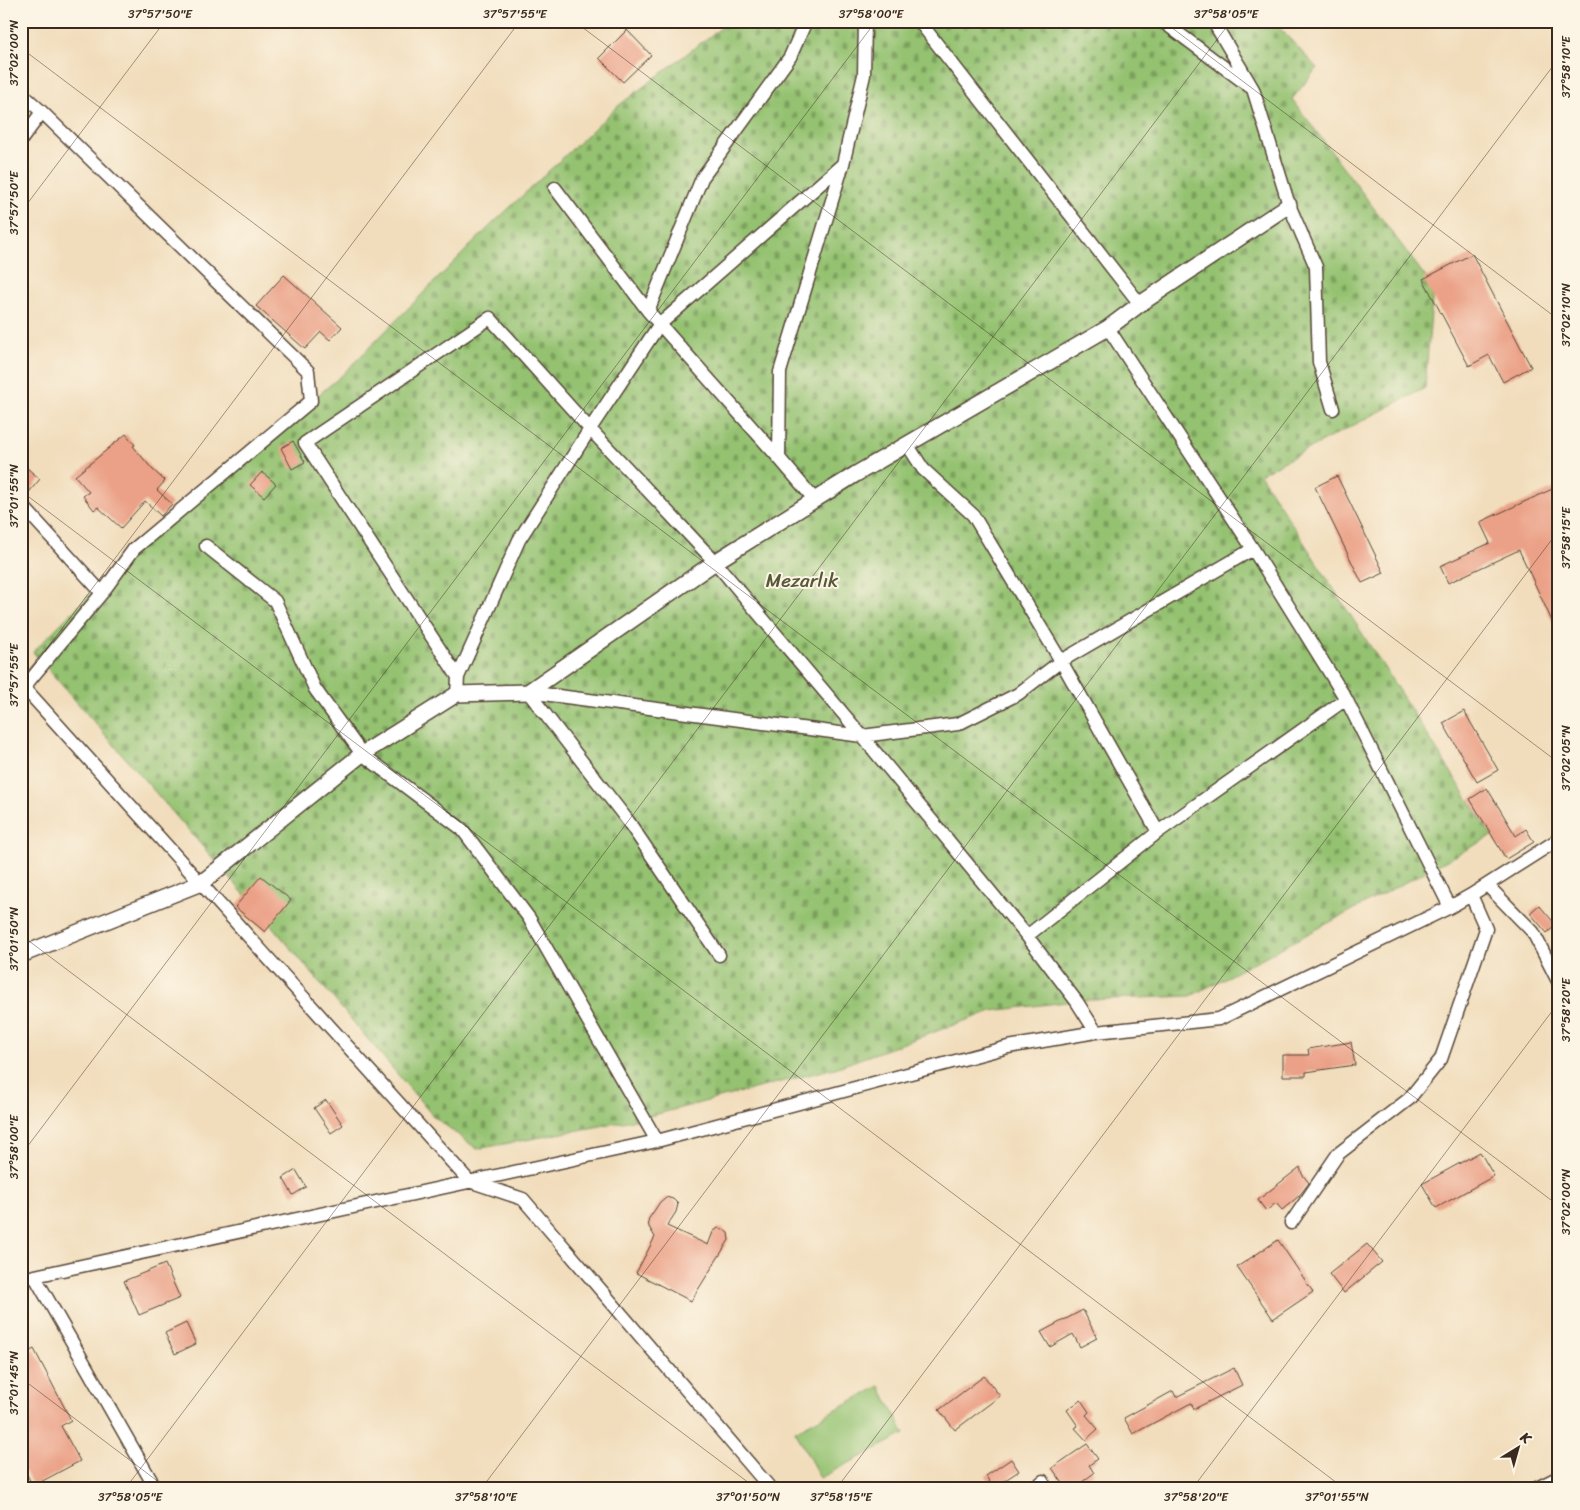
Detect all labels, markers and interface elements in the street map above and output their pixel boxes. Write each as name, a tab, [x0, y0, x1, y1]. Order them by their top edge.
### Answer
text: 37°57'50"E	[128, 3, 193, 25]
text: 37°57'55"E	[483, 3, 548, 25]
text: 37°58'00"E	[839, 3, 905, 25]
text: 37°58'05"E	[1194, 3, 1259, 25]
text: 37°02'00"N	[3, 19, 25, 86]
text: 37°58'10"E	[1555, 35, 1577, 98]
text: 37°57'50"E	[3, 170, 25, 235]
text: 37°02'10"N	[1555, 283, 1577, 347]
text: 37°01'55"N	[3, 463, 25, 528]
text: 37°58'15"E	[1555, 506, 1577, 569]
park label: Mezarlık	[766, 564, 839, 597]
text: 37°57'55"E	[3, 642, 25, 707]
text: 37°02'05"N	[1555, 724, 1577, 791]
text: 37°01'50"N	[3, 906, 25, 971]
text: 37°58'20"E	[1555, 977, 1577, 1042]
text: 37°58'00"E	[3, 1113, 25, 1179]
text: 37°02'00"N	[1555, 1168, 1577, 1235]
text: 37°01'45"N	[3, 1350, 25, 1415]
north arrow	[1492, 1422, 1542, 1472]
text: K	[1514, 1425, 1538, 1451]
text: 37°58'05"E	[98, 1486, 163, 1508]
text: 37°58'10"E	[455, 1486, 518, 1508]
text: 37°01'50"N	[716, 1486, 781, 1508]
text: 37°58'15"E	[810, 1486, 873, 1508]
text: 37°58'20"E	[1164, 1486, 1229, 1508]
text: 37°01'55"N	[1305, 1486, 1370, 1508]

